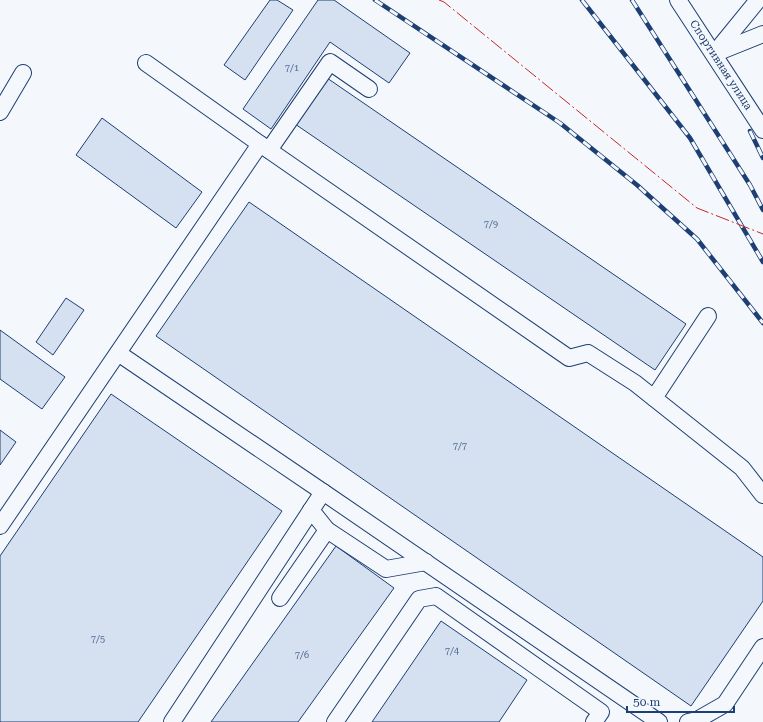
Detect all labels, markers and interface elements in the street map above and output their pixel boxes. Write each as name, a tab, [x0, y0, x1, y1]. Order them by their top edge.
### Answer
street label: Спортивная улица	[687, 18, 755, 112]
house number: 7/1	[285, 63, 299, 73]
house number: 7/9	[484, 219, 498, 229]
house number: 7/7	[453, 441, 467, 451]
house number: 7/5	[91, 634, 105, 644]
house number: 7/4	[445, 646, 459, 656]
house number: 7/6	[295, 650, 309, 660]
scale bar	[627, 688, 734, 714]
text: 50 m	[633, 695, 660, 709]

